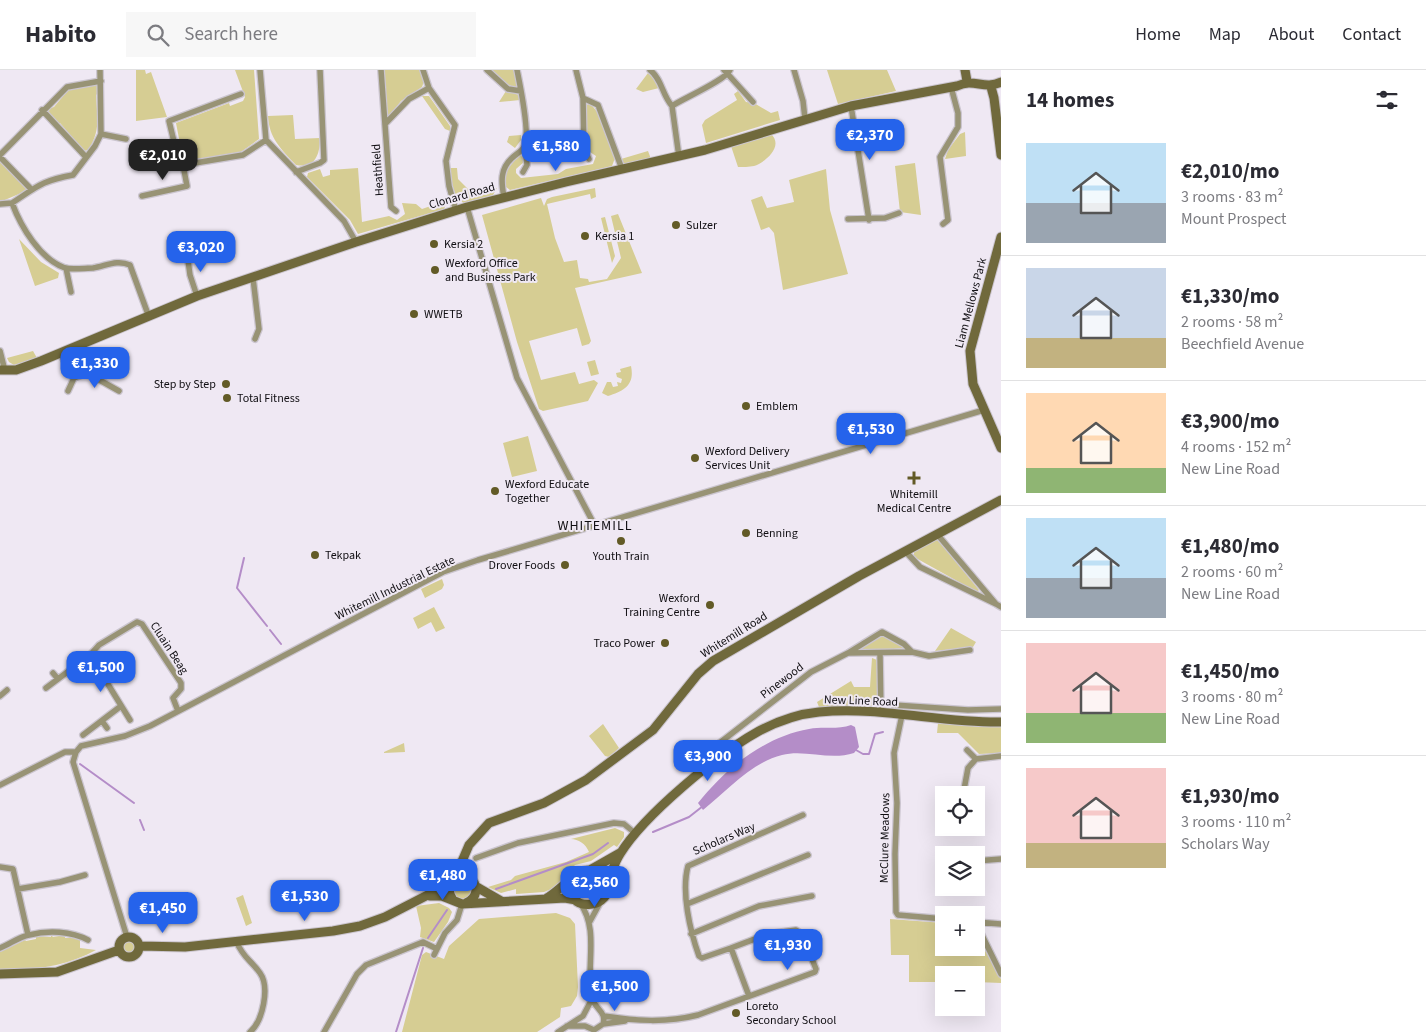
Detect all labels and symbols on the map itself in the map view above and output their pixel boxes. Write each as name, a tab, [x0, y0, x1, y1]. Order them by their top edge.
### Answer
pin: €2,370	[829, 118, 911, 161]
pin: €1,580	[515, 129, 597, 172]
pin: €2,010	[122, 138, 204, 181]
street label: Heathfield	[368, 143, 388, 197]
street label: Clonard Road	[427, 178, 497, 214]
place label: Sulzer	[686, 217, 718, 234]
marker: Sulzer	[670, 219, 682, 231]
place label: Kersia 1	[595, 228, 634, 245]
pin: €3,020	[160, 230, 242, 273]
marker: Kersia 1	[579, 230, 591, 242]
place label: Kersia 2	[444, 236, 483, 253]
marker: Kersia 2	[428, 238, 440, 250]
place label: Wexford Office and Business Park	[445, 255, 536, 286]
street label: Liam Mellows Park	[951, 256, 991, 350]
marker: Wexford Office and Business Park	[429, 264, 441, 276]
place label: WWETB	[424, 306, 463, 323]
marker: WWETB	[408, 308, 420, 320]
pin: €1,330	[54, 346, 136, 389]
place label: Step by Step	[154, 376, 216, 393]
marker: Step by Step	[220, 378, 232, 390]
place label: Total Fitness	[237, 390, 300, 407]
marker: Total Fitness	[221, 392, 233, 404]
place label: Emblem	[756, 398, 798, 415]
marker: Emblem	[740, 400, 752, 412]
pin: €1,530	[830, 412, 912, 455]
place label: Wexford Delivery Services Unit	[705, 443, 790, 474]
marker: Wexford Delivery Services Unit	[689, 452, 701, 464]
marker: Whitemill Medical Centre	[907, 471, 921, 485]
place label: Wexford Educate Together	[505, 476, 589, 507]
marker: Wexford Educate Together	[489, 485, 501, 497]
place label: Whitemill Medical Centre	[877, 486, 951, 517]
district label: WHITEMILL	[557, 516, 633, 536]
place label: Benning	[756, 525, 798, 542]
marker: Benning	[740, 527, 752, 539]
marker: Youth Train	[615, 535, 627, 547]
place label: Tekpak	[325, 547, 361, 564]
place label: Youth Train	[592, 548, 649, 565]
marker: Tekpak	[309, 549, 321, 561]
street label: Whitemill Industrial Estate	[332, 552, 458, 624]
place label: Drover Foods	[489, 557, 555, 574]
marker: Drover Foods	[559, 559, 571, 571]
place label: Wexford Training Centre	[623, 590, 700, 621]
marker: Wexford Training Centre	[704, 599, 716, 611]
street label: Whitemill Road	[697, 608, 771, 662]
street label: Cluain Beag	[146, 618, 192, 678]
place label: Traco Power	[593, 635, 656, 652]
marker: Traco Power	[659, 637, 671, 649]
pin: €1,500	[60, 650, 142, 693]
street label: Pinewood	[757, 659, 807, 703]
street label: New Line Road	[824, 691, 898, 711]
pin: €3,900	[667, 740, 749, 782]
street label: McClure Meadows	[876, 793, 894, 883]
street label: Scholars Way	[690, 818, 758, 860]
pin: €1,480	[402, 858, 484, 901]
pin: €2,560	[554, 866, 636, 908]
pin: €1,530	[264, 880, 346, 922]
pin: €1,450	[122, 892, 204, 934]
pin: €1,930	[747, 928, 829, 971]
pin: €1,500	[574, 970, 656, 1012]
place label: Loreto Secondary School	[746, 998, 836, 1029]
marker: Loreto Secondary School	[730, 1007, 742, 1019]

